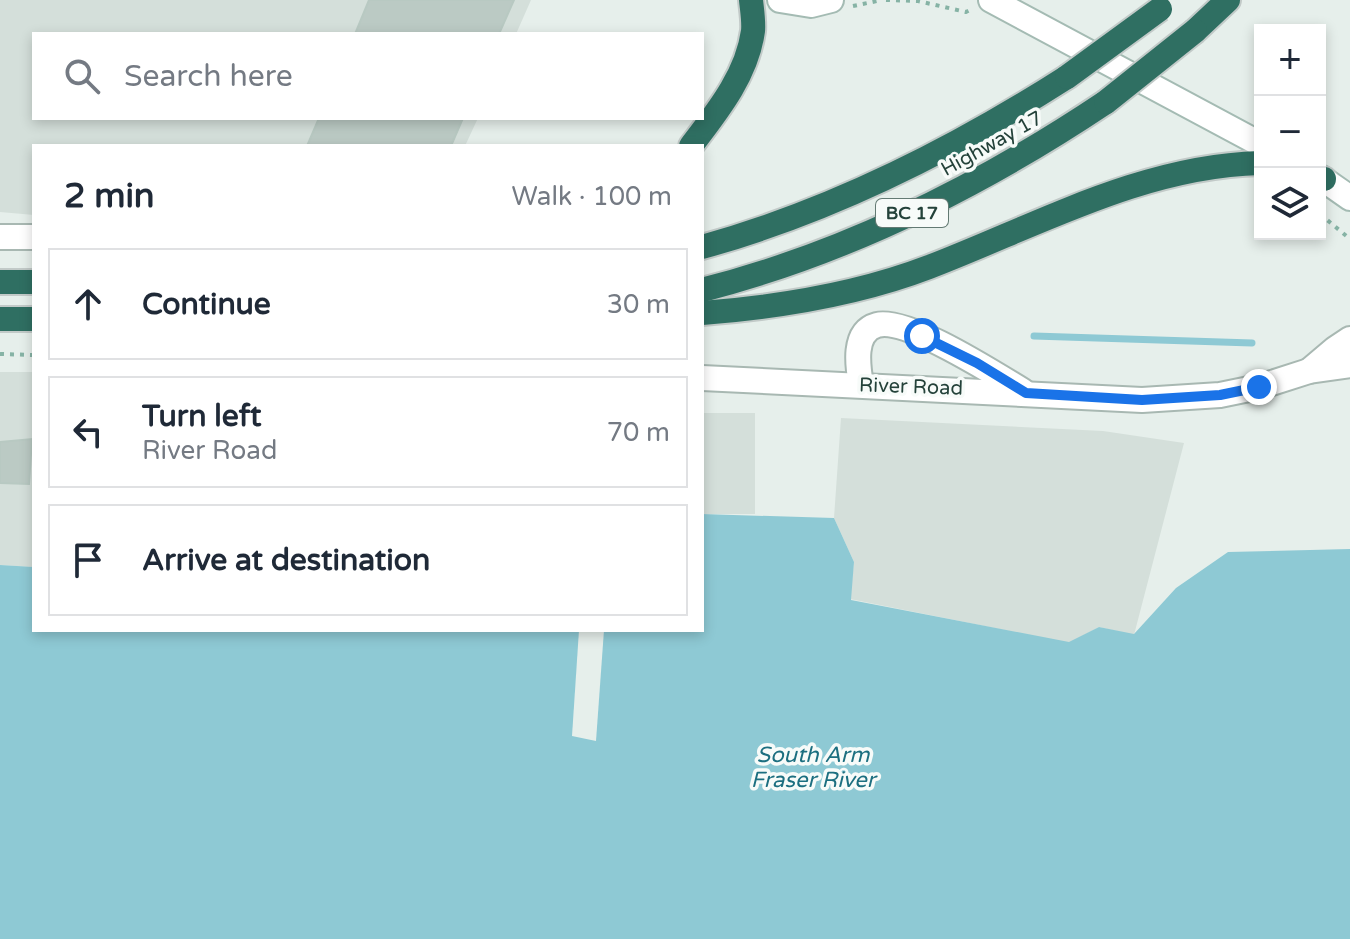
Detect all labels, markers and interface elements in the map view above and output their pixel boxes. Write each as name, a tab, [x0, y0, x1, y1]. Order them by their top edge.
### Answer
map controls	[1254, 24, 1326, 240]
button: +	[1254, 24, 1326, 96]
search box	[32, 32, 704, 120]
icon: search	[60, 54, 104, 98]
text: Search here	[124, 58, 293, 95]
button: −	[1254, 96, 1326, 168]
street label: Highway 17	[937, 106, 1047, 182]
button: layers	[1254, 168, 1326, 240]
text: 2 min	[64, 176, 155, 217]
text: Walk · 100 m	[512, 181, 672, 212]
road number: BC 17	[876, 199, 948, 227]
icon: ahead	[66, 282, 110, 326]
text: Continue	[142, 286, 271, 323]
text: 30 m	[607, 289, 670, 320]
route start	[904, 318, 940, 354]
route end	[1241, 369, 1277, 405]
street label: River Road	[859, 373, 963, 401]
text: Turn left	[142, 398, 261, 435]
icon: left	[66, 410, 110, 454]
text: 70 m	[607, 417, 670, 448]
text: River Road	[142, 435, 277, 466]
icon: arrive	[66, 538, 110, 582]
text: Arrive at destination	[142, 542, 430, 579]
water label: South Arm Fraser River	[751, 742, 878, 793]

